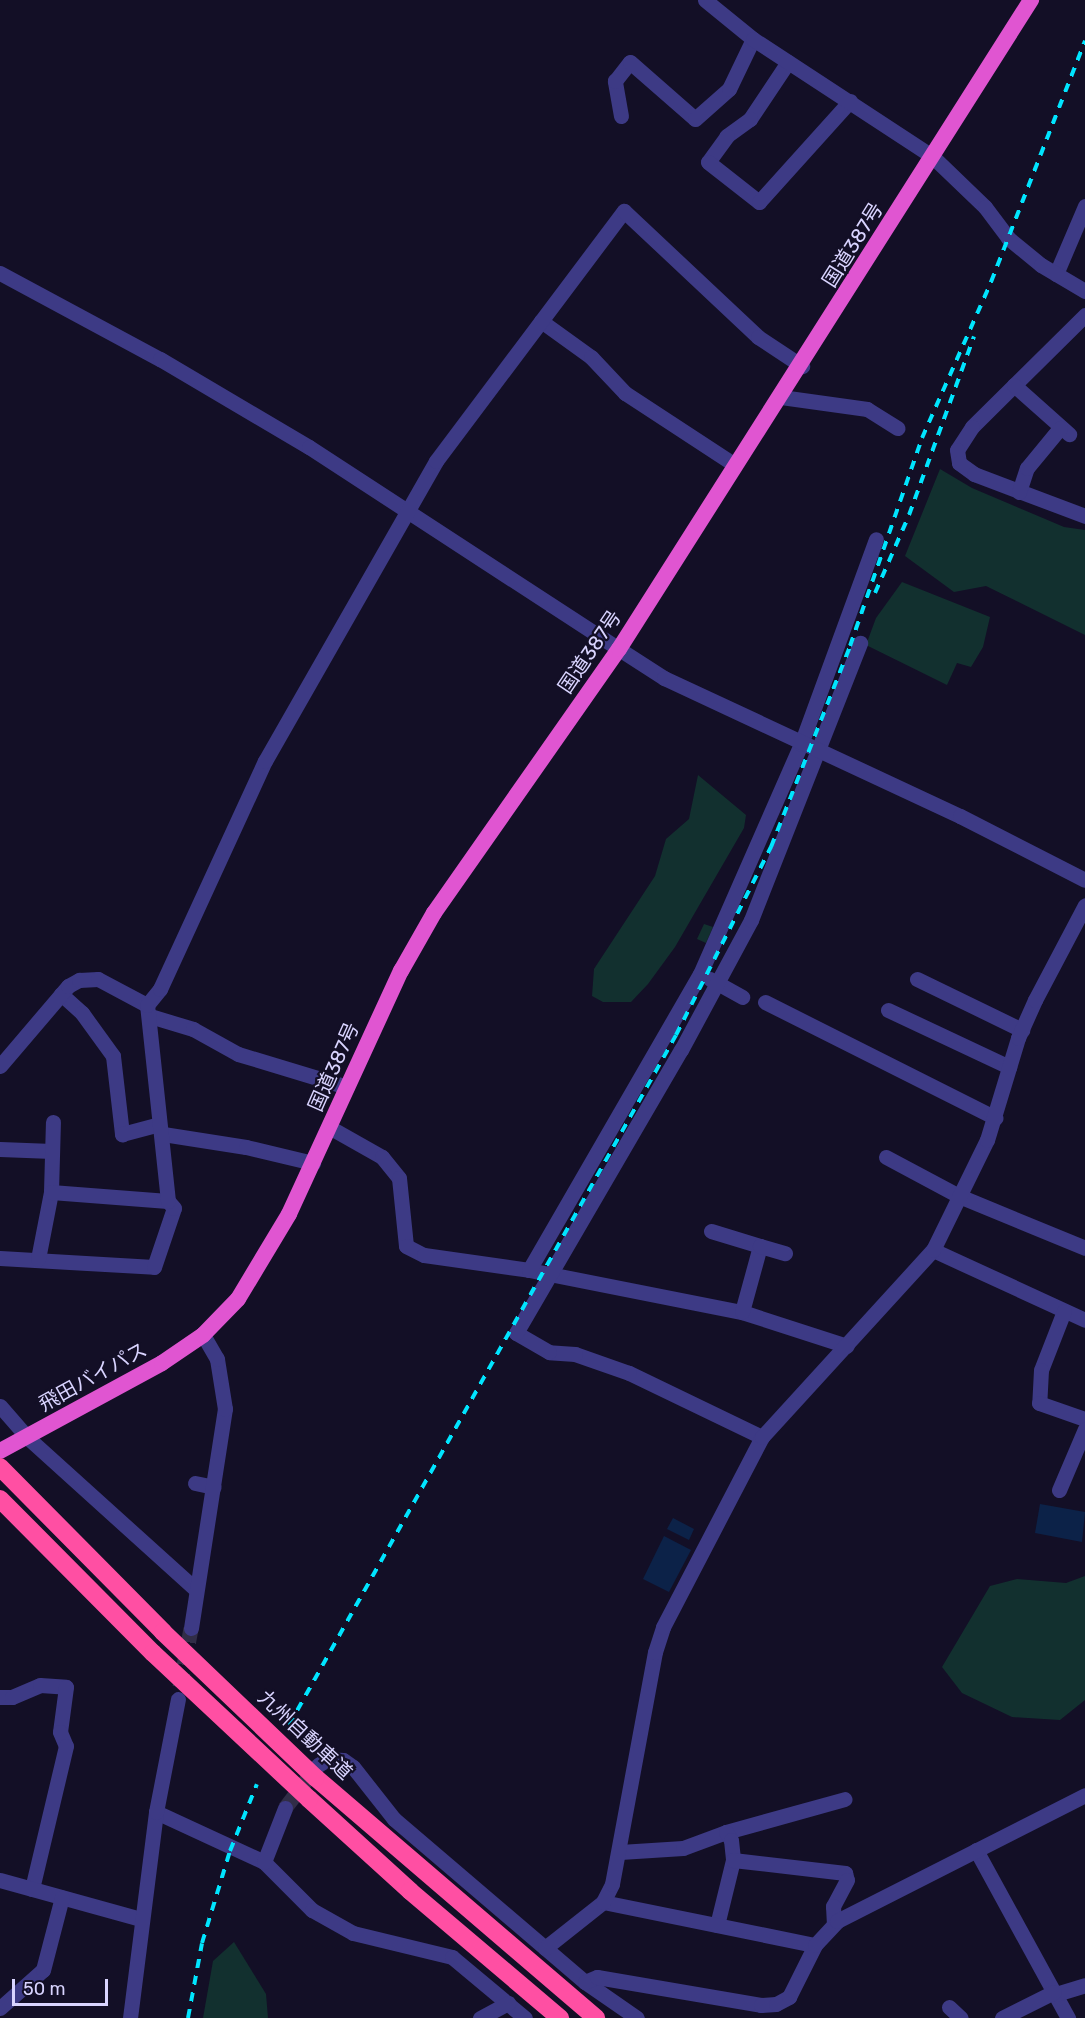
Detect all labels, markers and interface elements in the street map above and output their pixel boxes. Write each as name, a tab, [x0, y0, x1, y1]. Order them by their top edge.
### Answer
street label: 国道387号	[818, 198, 888, 292]
street label: 国道387号	[553, 606, 627, 698]
street label: 国道387号	[304, 1019, 364, 1115]
street label: 飛田バイパス	[35, 1337, 151, 1417]
street label: 九州自動車道	[253, 1685, 357, 1785]
scale bar	[15, 1967, 111, 2005]
text: 50 m	[23, 1978, 66, 2000]

